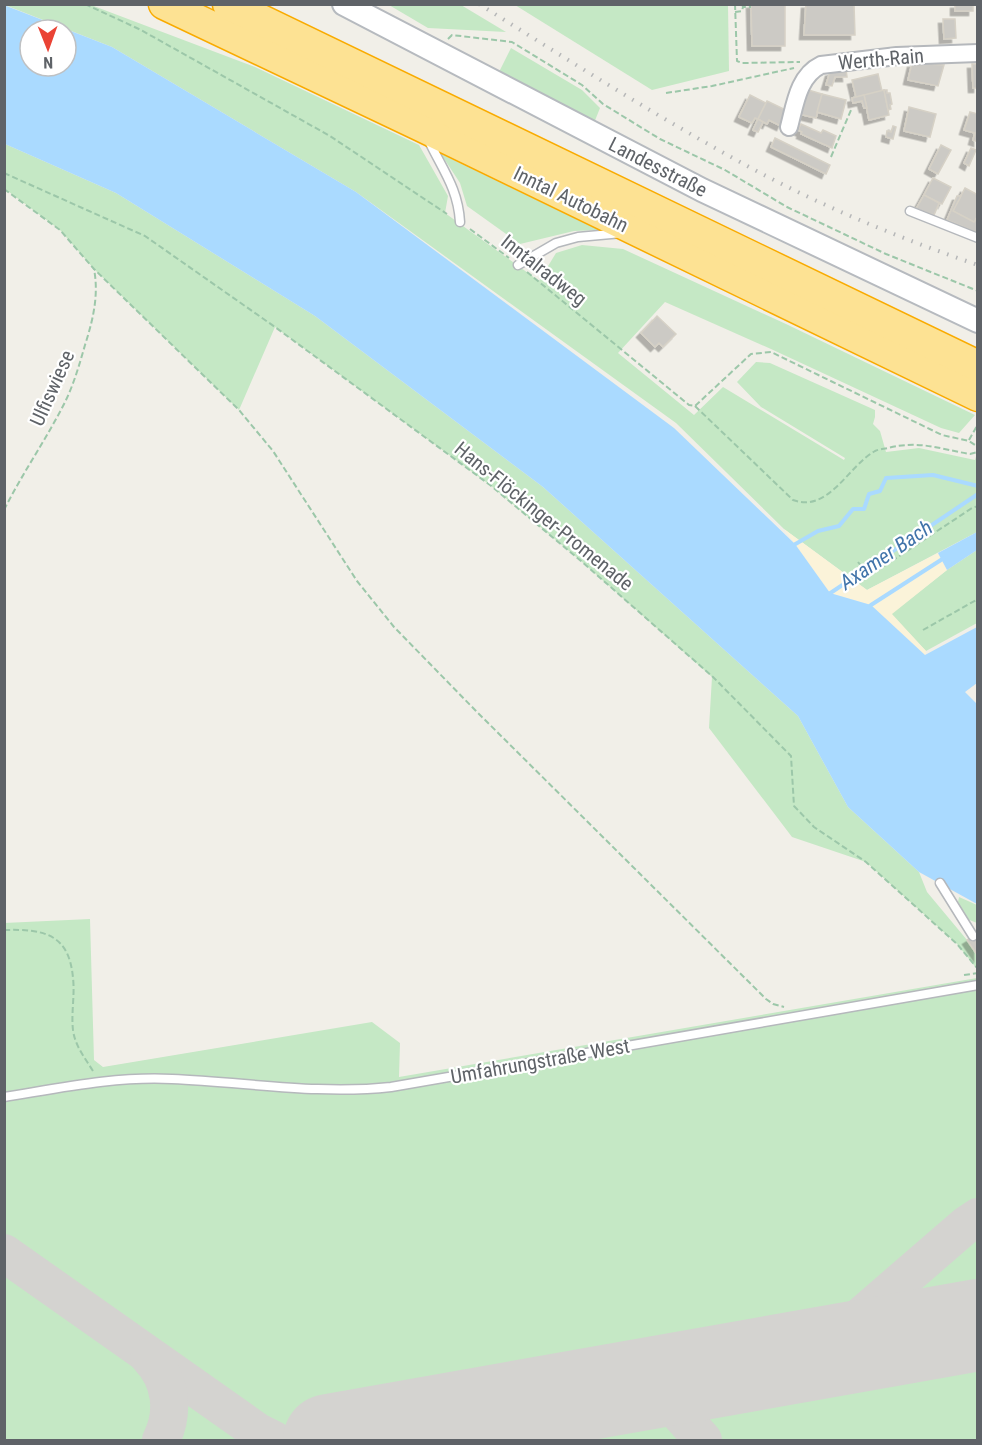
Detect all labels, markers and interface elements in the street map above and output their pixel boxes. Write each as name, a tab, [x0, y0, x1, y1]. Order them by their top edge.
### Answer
north arrow	[18, 18, 78, 78]
street label: Werth-Rain	[837, 43, 925, 75]
text: N	[43, 53, 53, 72]
street label: Landesstraße	[605, 132, 711, 202]
street label: Inntal Autobahn	[510, 161, 632, 237]
street label: Inntalradweg	[496, 229, 592, 311]
street label: Ulfiswiese	[25, 346, 79, 430]
street label: Hans-Flöckinger-Promenade	[450, 437, 638, 595]
water label: Axamer Bach	[834, 515, 937, 595]
street label: Umfahrungstraße West	[449, 1033, 631, 1089]

